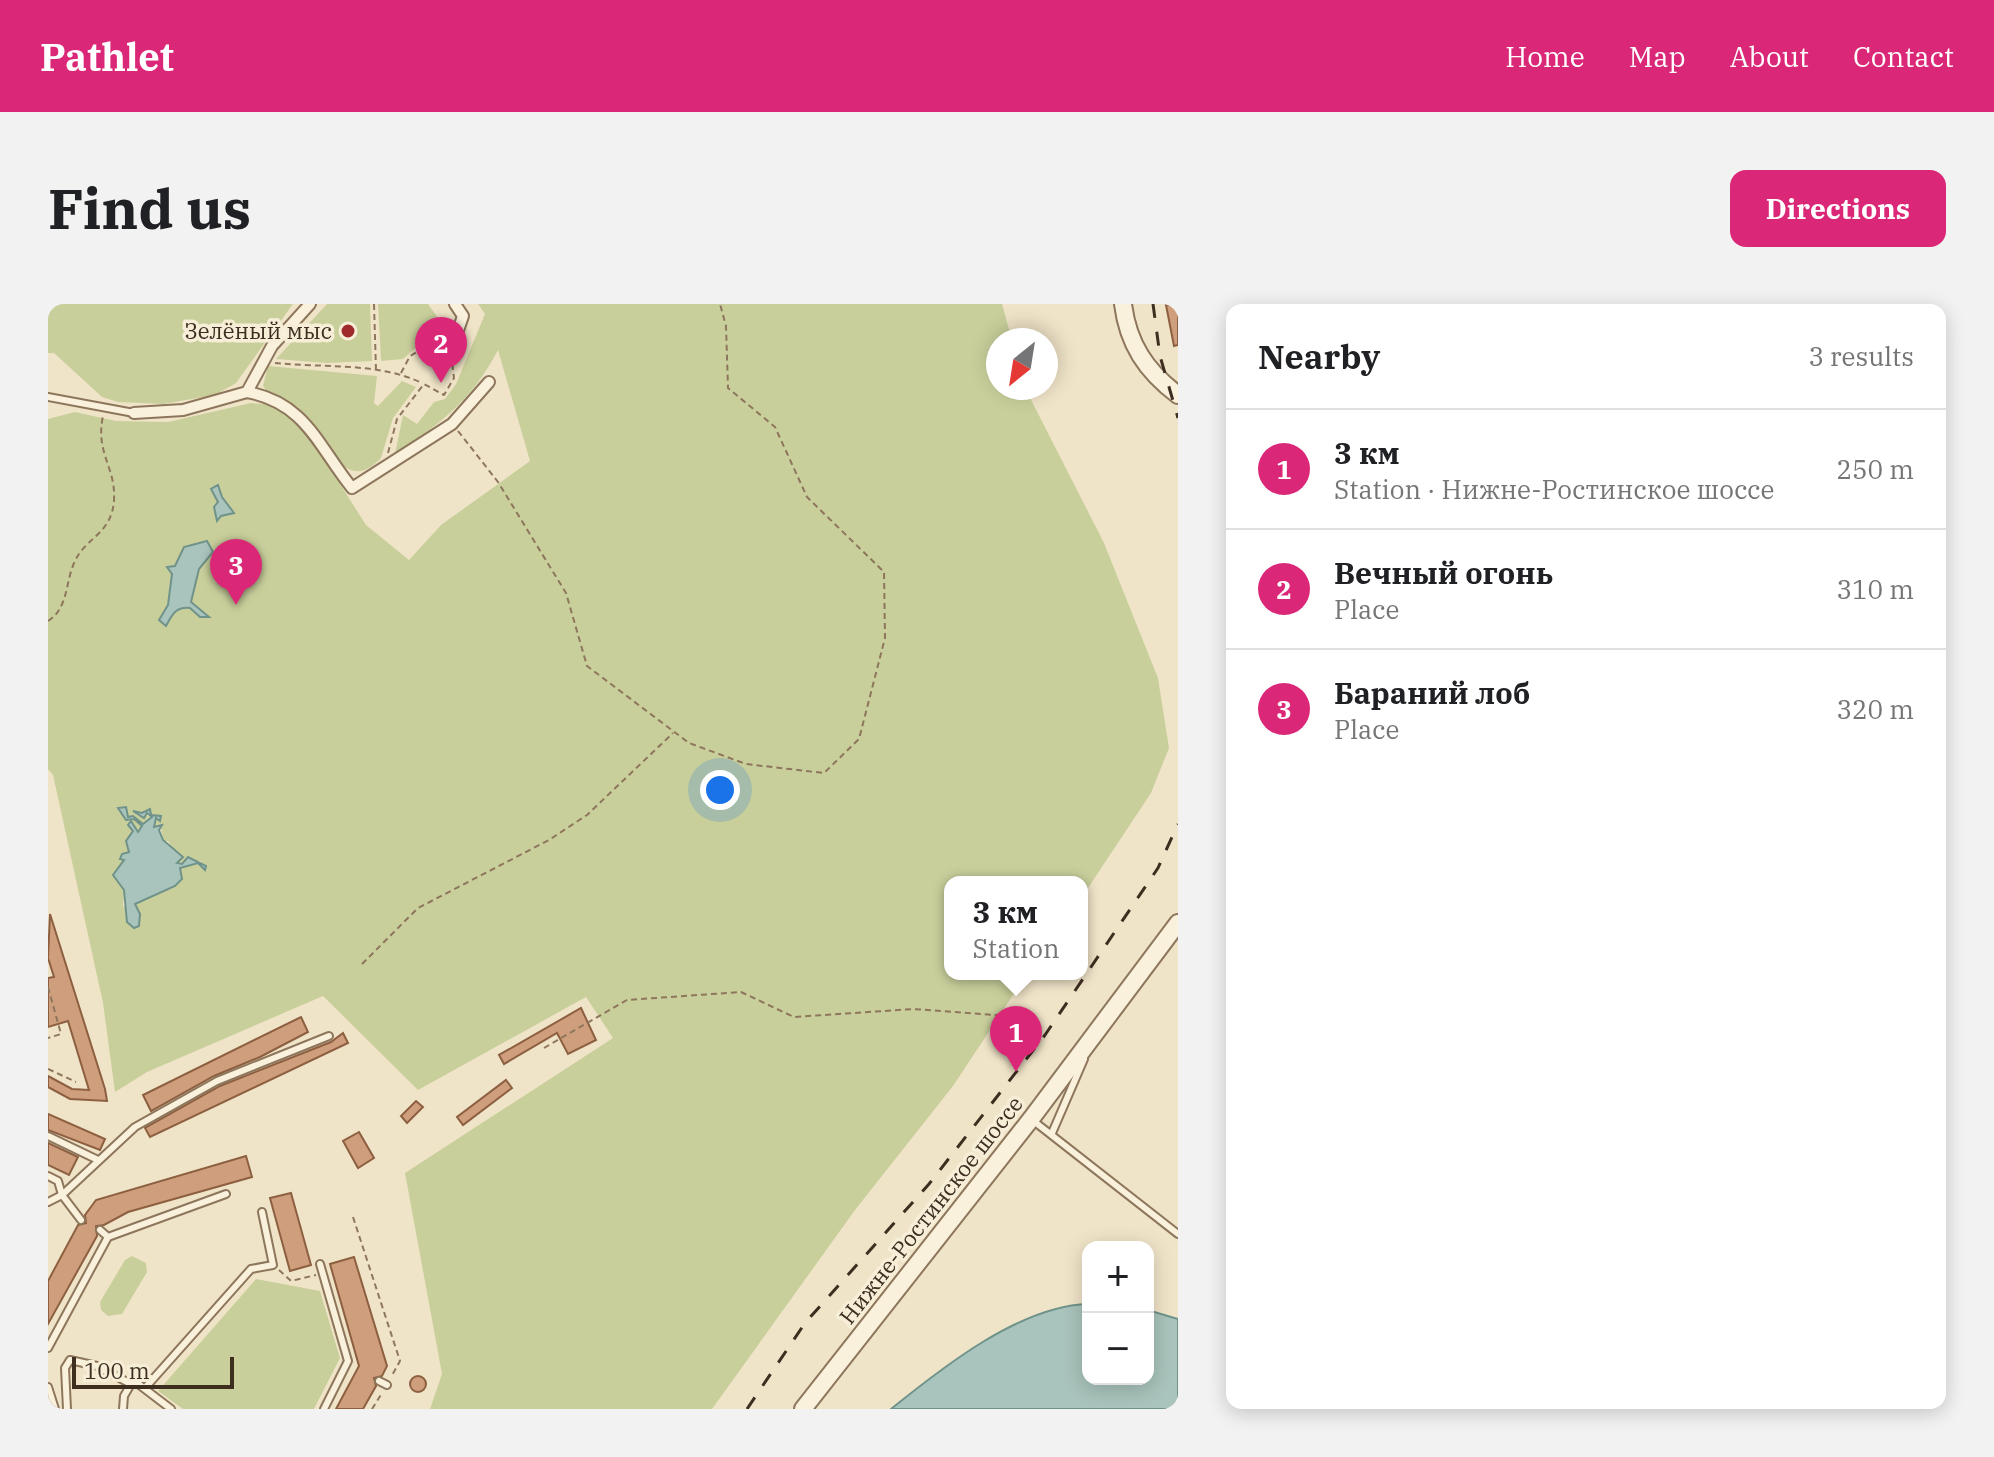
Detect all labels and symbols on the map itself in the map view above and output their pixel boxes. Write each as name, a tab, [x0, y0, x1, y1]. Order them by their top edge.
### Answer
place label: Зелёный мыс	[184, 316, 332, 345]
pin: 2	[415, 317, 467, 383]
marker: Зелёный мыс	[339, 322, 357, 340]
north arrow	[986, 328, 1058, 400]
pin: 3	[210, 539, 262, 605]
your location	[700, 770, 740, 810]
pin: 1	[990, 1006, 1042, 1072]
street label: Нижне-Ростинское шоссе	[832, 1090, 1029, 1330]
scale bar	[72, 1353, 234, 1389]

